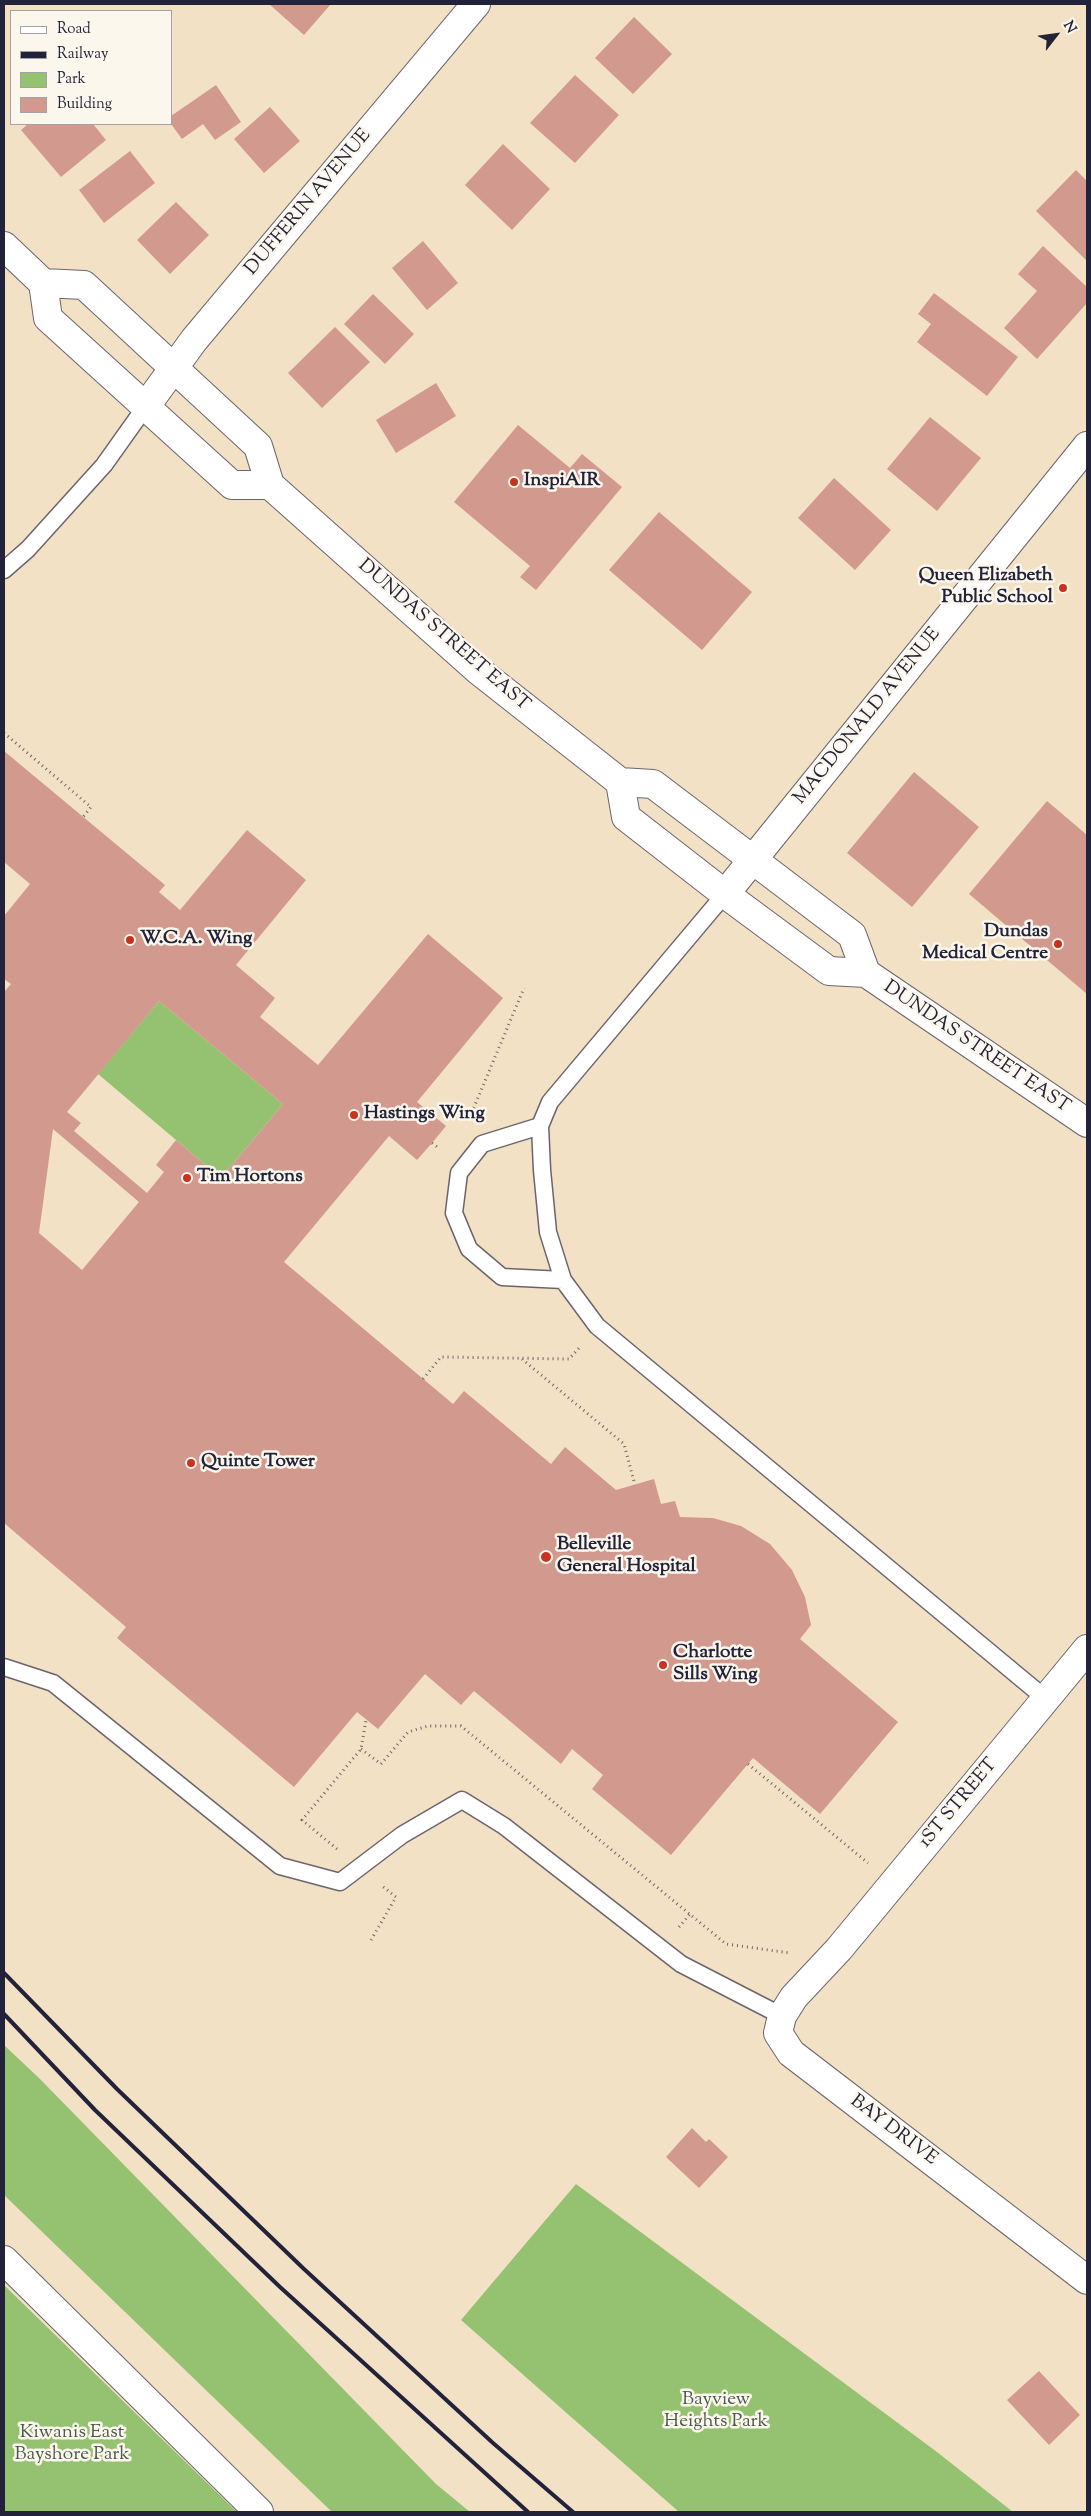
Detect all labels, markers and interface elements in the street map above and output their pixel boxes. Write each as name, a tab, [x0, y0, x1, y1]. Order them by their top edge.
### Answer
legend	[10, 10, 172, 125]
north arrow	[1031, 10, 1081, 60]
text: N	[1058, 18, 1080, 37]
text: Road	[57, 19, 91, 40]
text: Railway	[57, 44, 108, 65]
text: Park	[57, 69, 86, 90]
text: Building	[57, 94, 112, 115]
street label: DUFFERIN AVENUE	[241, 125, 377, 281]
place label: InspiAIR	[524, 471, 600, 493]
marker: InspiAIR	[508, 476, 520, 488]
street label: DUNDAS STREET EAST	[352, 555, 534, 717]
place label: Queen Elizabeth Public School	[918, 566, 1053, 610]
marker: Queen Elizabeth Public School	[1057, 582, 1069, 594]
street label: MACDONALD AVENUE	[790, 624, 946, 810]
place label: Dundas Medical Centre	[922, 922, 1048, 966]
place label: W.C.A. Wing	[140, 929, 252, 951]
marker: W.C.A. Wing	[124, 934, 136, 946]
marker: Dundas Medical Centre	[1052, 938, 1064, 950]
street label: DUNDAS STREET EAST	[878, 977, 1074, 1119]
place label: Hastings Wing	[364, 1104, 485, 1126]
marker: Hastings Wing	[348, 1109, 360, 1121]
place label: Tim Hortons	[197, 1167, 303, 1189]
marker: Tim Hortons	[181, 1172, 193, 1184]
place label: Quinte Tower	[201, 1452, 315, 1474]
marker: Quinte Tower	[185, 1457, 197, 1469]
place label: Belleville General Hospital	[557, 1535, 696, 1579]
marker: Belleville General Hospital	[539, 1550, 553, 1564]
place label: Charlotte Sills Wing	[673, 1643, 758, 1687]
marker: Charlotte Sills Wing	[657, 1659, 669, 1671]
street label: 1ST STREET	[915, 1755, 1003, 1853]
street label: BAY DRIVE	[845, 2091, 941, 2171]
park label: Bayview Heights Park	[664, 2390, 768, 2434]
park label: Kiwanis East Bayshore Park	[14, 2423, 130, 2467]

